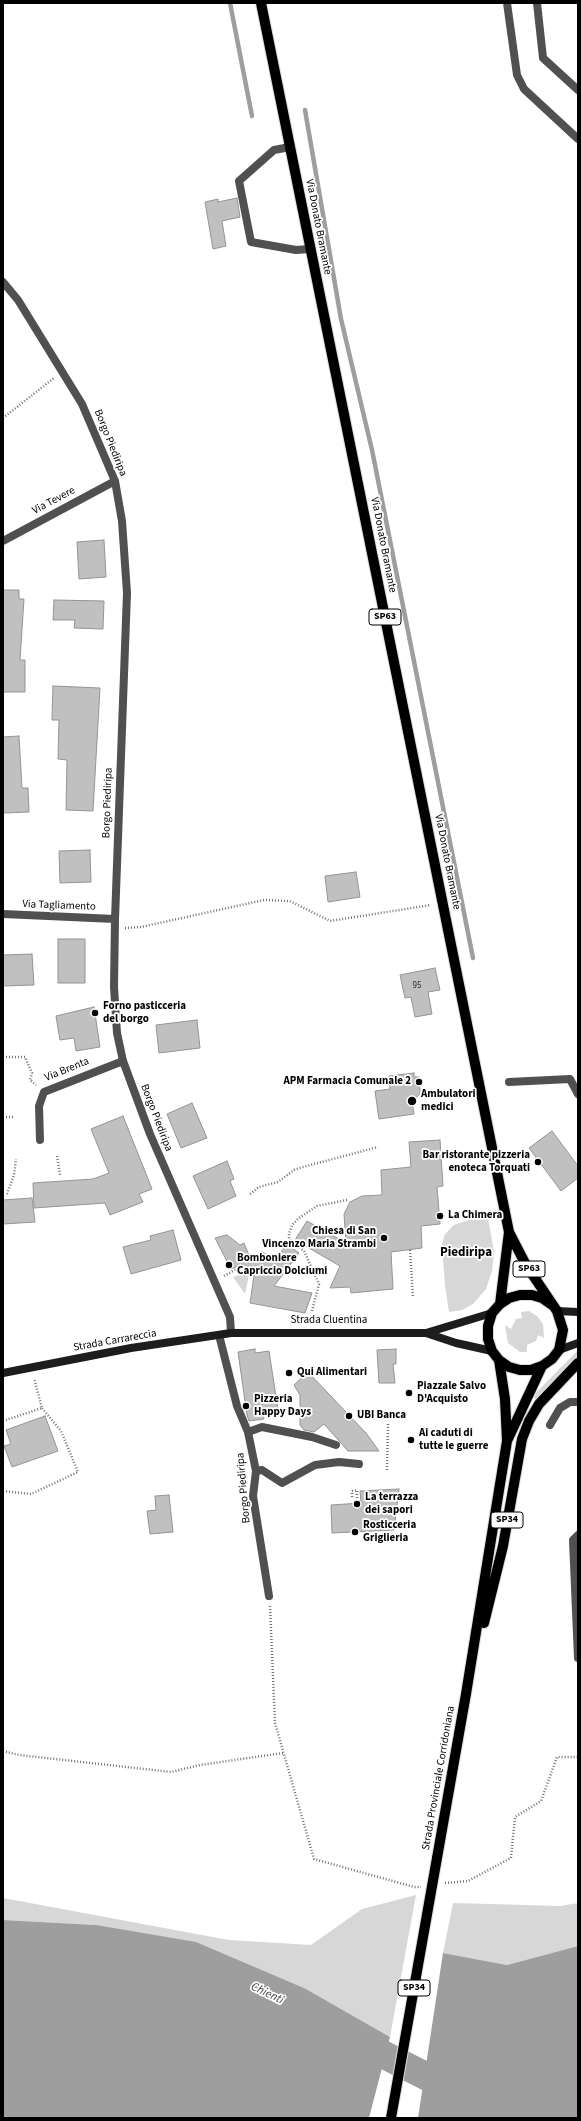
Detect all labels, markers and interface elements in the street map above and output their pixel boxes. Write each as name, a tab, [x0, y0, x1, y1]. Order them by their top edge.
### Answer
street label: Via Donato Bramante	[302, 178, 334, 276]
street label: Borgo Piediripa	[91, 408, 129, 478]
street label: Via Tevere	[30, 484, 78, 518]
street label: Via Donato Bramante	[367, 496, 399, 594]
road number: SP63	[369, 609, 401, 625]
street label: Borgo Piediripa	[100, 767, 116, 839]
street label: Via Donato Bramante	[431, 813, 463, 911]
street label: Via Tagliamento	[22, 898, 96, 914]
house number: 95	[413, 981, 421, 991]
place label: Forno pasticceria del borgo	[103, 1000, 186, 1026]
marker: Forno pasticceria del borgo	[90, 1008, 100, 1018]
street label: Via Brenta	[43, 1055, 91, 1085]
place label: APM Farmacia Comunale 2	[284, 1075, 411, 1089]
marker: APM Farmacia Comunale 2	[414, 1077, 424, 1087]
street label: Borgo Piediripa	[137, 1083, 175, 1153]
place label: Ambulatori medici	[421, 1088, 476, 1114]
marker: Ambulatori medici	[406, 1095, 418, 1107]
place label: Bar ristorante pizzeria enoteca Torquati	[422, 1149, 530, 1175]
marker: Bar ristorante pizzeria enoteca Torquati	[533, 1157, 543, 1167]
place label: La Chimera	[448, 1209, 502, 1223]
marker: La Chimera	[435, 1211, 445, 1221]
place label: Chiesa di San Vincenzo Maria Strambi	[262, 1225, 376, 1251]
marker: Chiesa di San Vincenzo Maria Strambi	[379, 1233, 389, 1243]
district label: Piediripa	[440, 1245, 492, 1261]
place label: Bomboniere Capriccio Dolciumi	[237, 1252, 327, 1278]
marker: Bomboniere Capriccio Dolciumi	[224, 1260, 234, 1270]
road number: SP63	[513, 1261, 545, 1277]
street label: Strada Cluentina	[291, 1314, 367, 1328]
street label: Strada Carrareccia	[72, 1327, 158, 1355]
place label: Qui Alimentari	[297, 1366, 367, 1380]
marker: Qui Alimentari	[284, 1368, 294, 1378]
place label: Piazzale Salvo D'Acquisto	[417, 1380, 486, 1406]
marker: Piazzale Salvo D'Acquisto	[404, 1388, 414, 1398]
place label: Pizzeria Happy Days	[254, 1393, 311, 1419]
marker: Pizzeria Happy Days	[241, 1401, 251, 1411]
place label: UBI Banca	[357, 1409, 406, 1423]
marker: UBI Banca	[344, 1411, 354, 1421]
place label: Ai caduti di tutte le guerre	[419, 1427, 489, 1453]
marker: Ai caduti di tutte le guerre	[406, 1435, 416, 1445]
street label: Borgo Piediripa	[234, 1452, 254, 1524]
place label: La terrazza dei sapori	[365, 1491, 418, 1517]
marker: La terrazza dei sapori	[352, 1499, 362, 1509]
road number: SP34	[491, 1512, 523, 1528]
place label: Rosticceria Griglieria	[363, 1519, 416, 1545]
marker: Rosticceria Griglieria	[350, 1527, 360, 1537]
street label: Strada Provinciale Corridoniana	[420, 1705, 458, 1851]
water label: Chienti	[248, 1980, 286, 2008]
road number: SP34	[398, 1980, 430, 1996]

